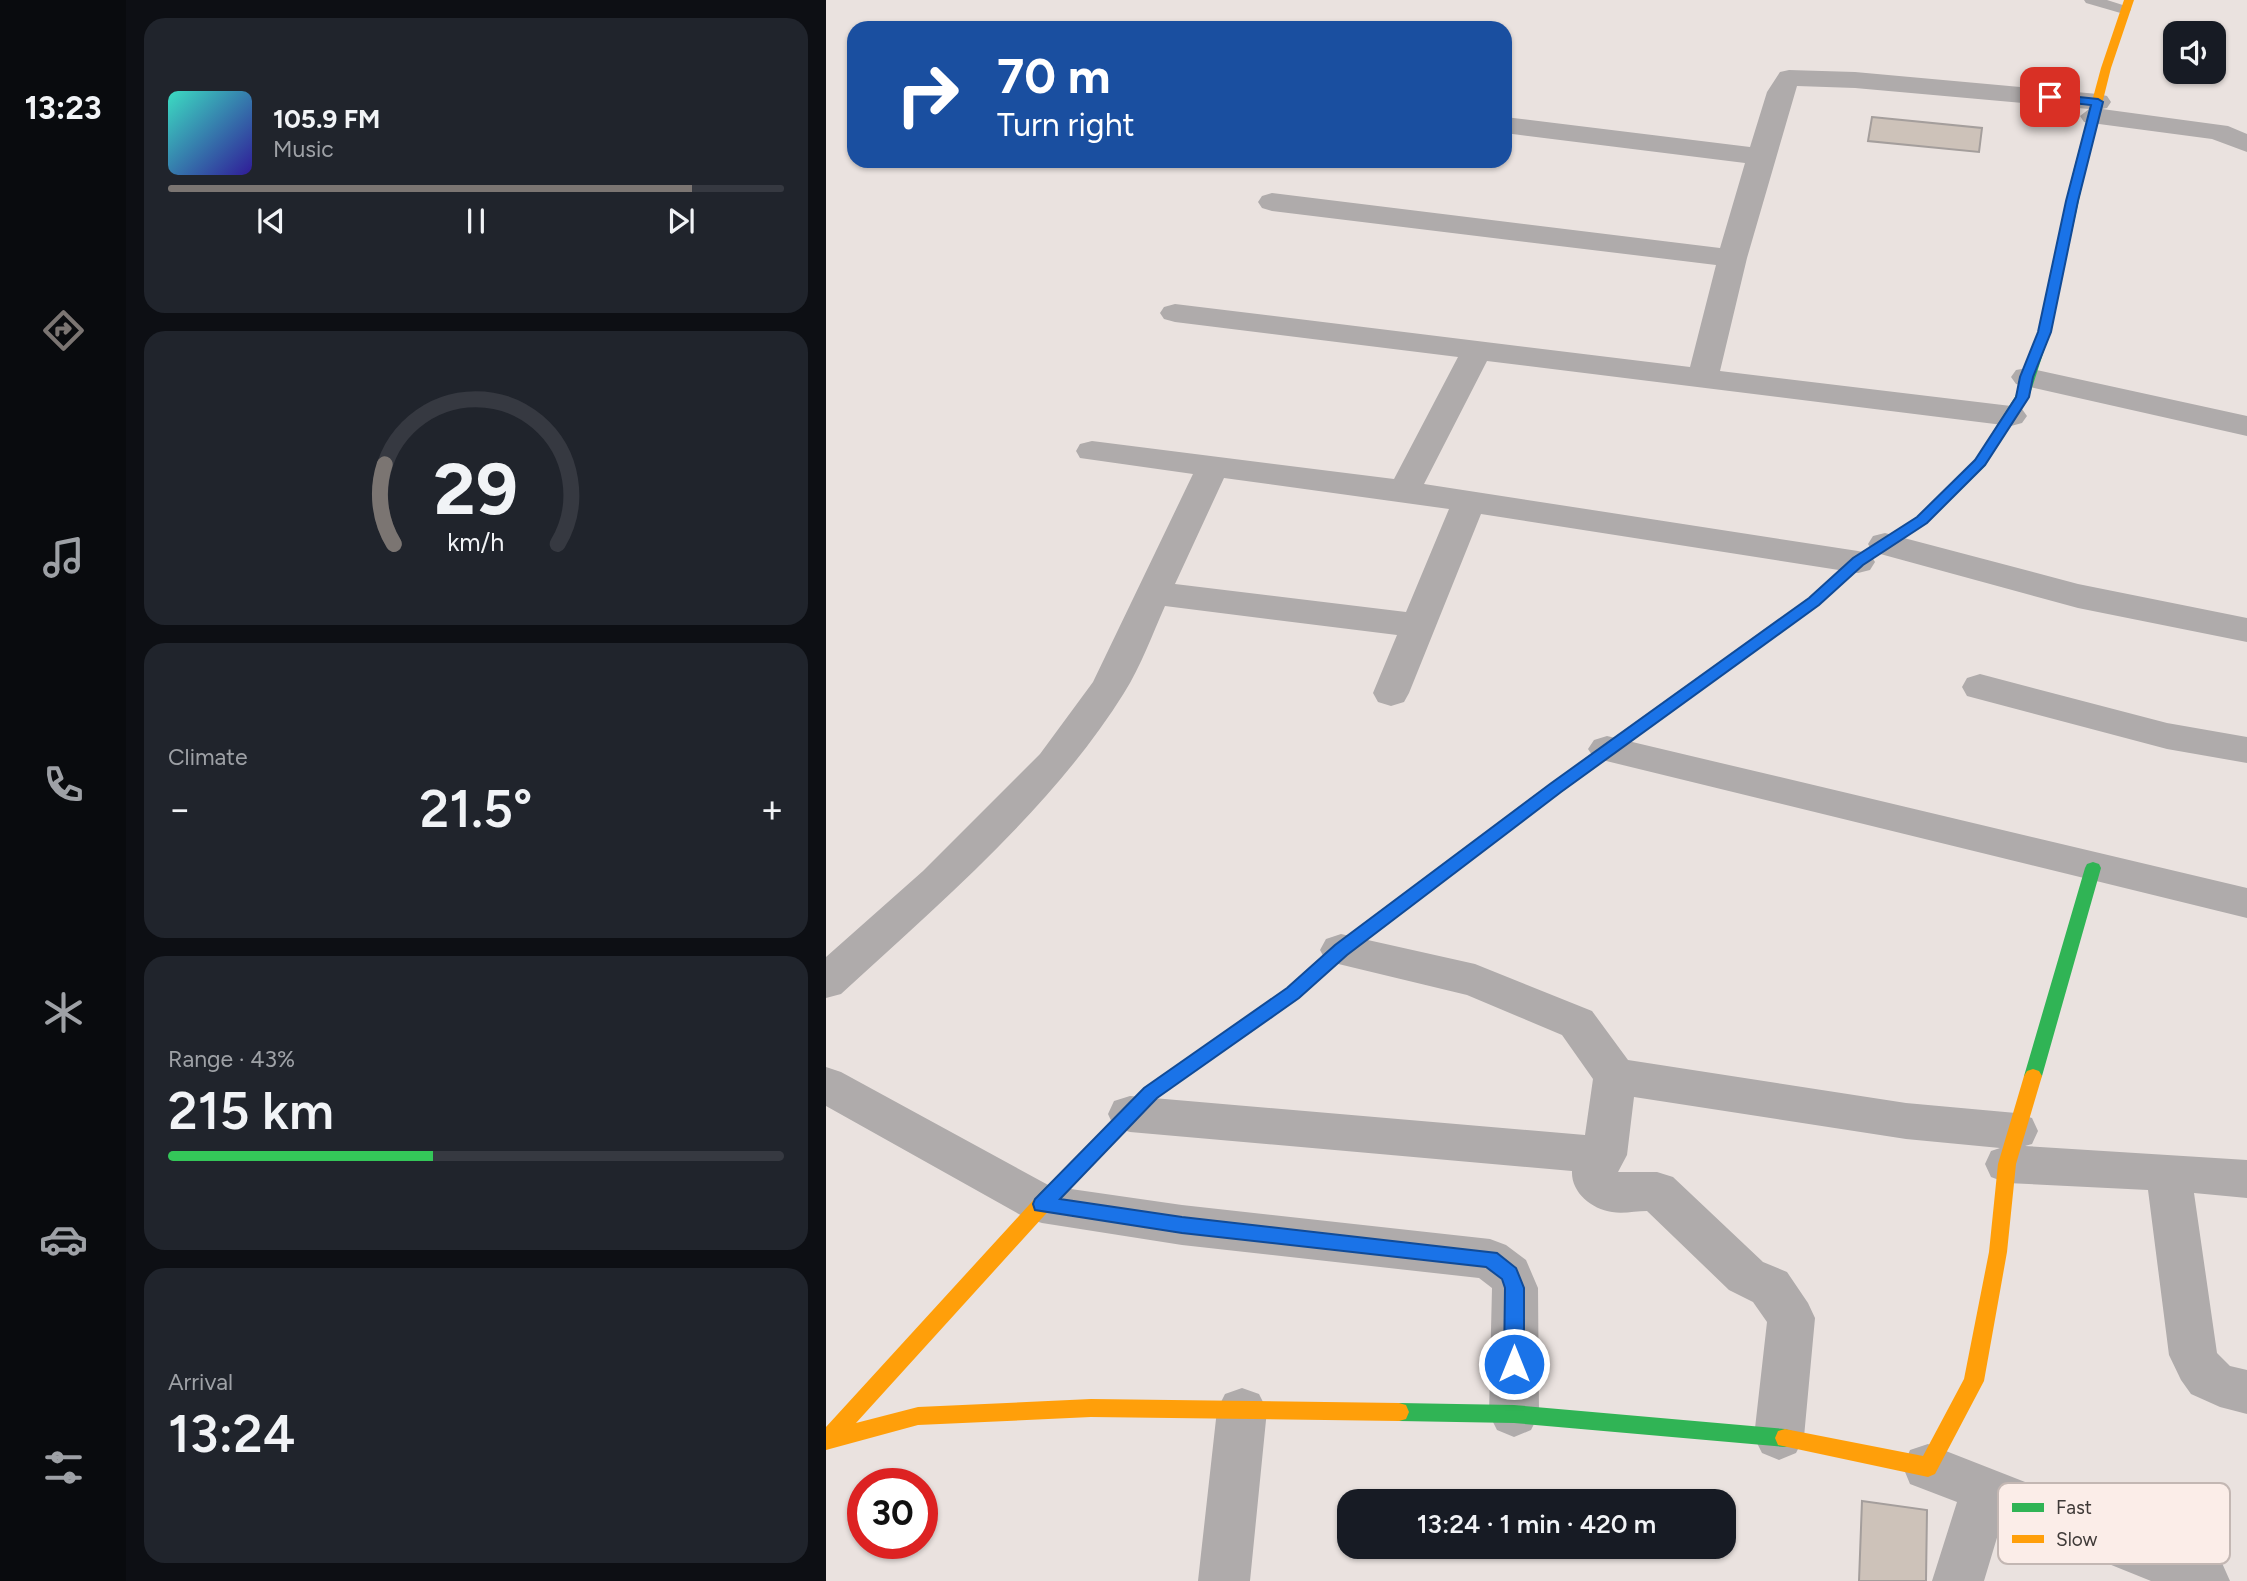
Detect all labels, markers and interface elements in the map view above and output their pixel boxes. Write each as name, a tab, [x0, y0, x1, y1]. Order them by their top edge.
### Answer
map controls	[2163, 21, 2226, 84]
button: sound	[2163, 21, 2226, 84]
text: 70 m	[997, 46, 1110, 105]
icon: right	[882, 49, 973, 140]
pin	[2020, 67, 2080, 127]
icon: arrive	[2031, 78, 2069, 116]
text: 13:23	[24, 89, 102, 127]
text: 105.9 FM	[273, 103, 380, 135]
text: Turn right	[997, 106, 1135, 144]
text: Music	[273, 135, 334, 163]
icon: previous	[252, 202, 290, 240]
icon: pause	[457, 202, 495, 240]
icon: next	[662, 202, 700, 240]
icon: directions	[39, 306, 88, 355]
text: 29	[434, 445, 518, 532]
text: km/h	[447, 527, 505, 557]
icon: music	[39, 533, 88, 582]
text: Climate	[168, 743, 247, 771]
icon: phone	[39, 760, 88, 809]
text: 21.5°	[419, 778, 533, 840]
text: −	[168, 786, 192, 832]
text: +	[760, 786, 784, 832]
icon: climate	[39, 988, 88, 1037]
text: Range · 43%	[168, 1045, 295, 1073]
text: 215 km	[168, 1080, 334, 1142]
icon: car	[39, 1215, 88, 1264]
position arrow	[1477, 1327, 1551, 1401]
text: Arrival	[168, 1368, 233, 1396]
text: 13:24	[168, 1403, 295, 1465]
icon: filters	[39, 1443, 88, 1492]
speed limit sign: 30	[847, 1468, 938, 1559]
legend	[1998, 1483, 2230, 1564]
text: Fast	[2056, 1496, 2092, 1519]
text: 13:24 · 1 min · 420 m	[1417, 1508, 1656, 1540]
text: Slow	[2056, 1528, 2098, 1551]

